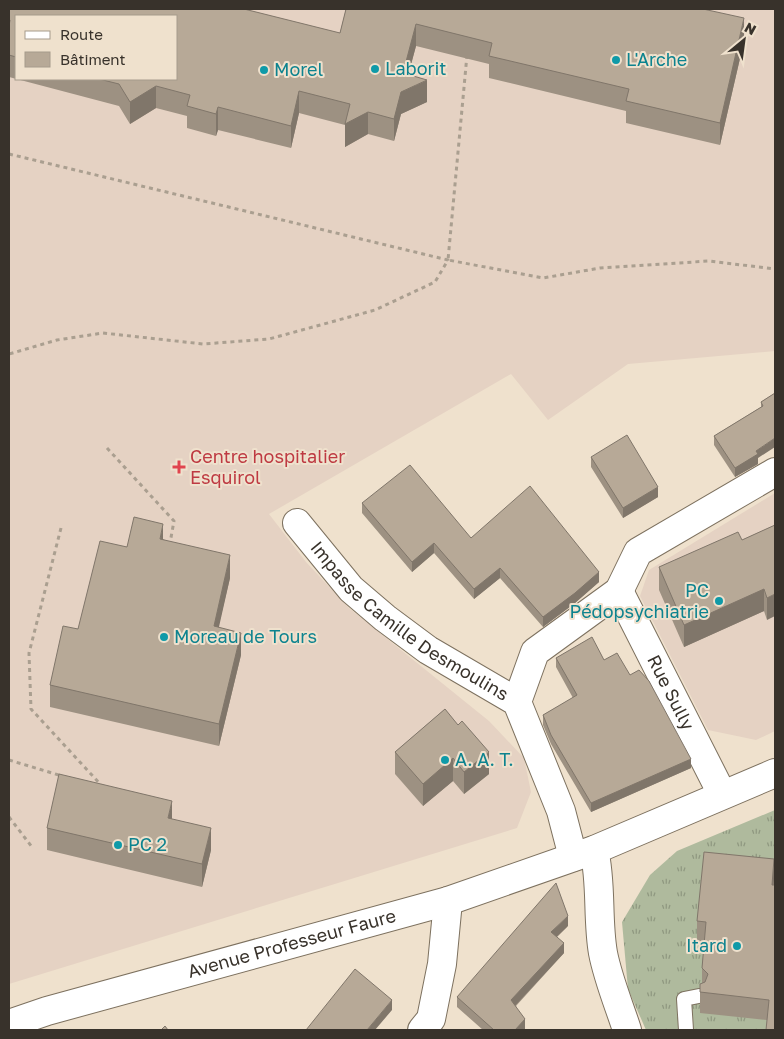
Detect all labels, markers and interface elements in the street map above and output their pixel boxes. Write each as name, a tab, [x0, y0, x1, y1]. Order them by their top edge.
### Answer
legend	[15, 15, 178, 80]
north arrow	[719, 15, 769, 65]
text: N	[742, 18, 759, 38]
text: Route	[60, 25, 103, 43]
place label: L'Arche	[626, 48, 687, 70]
text: Bâtiment	[60, 50, 125, 68]
marker: L'Arche	[610, 54, 622, 66]
place label: Laborit	[385, 57, 447, 79]
place label: Morel	[274, 58, 324, 80]
marker: Laborit	[369, 63, 381, 75]
marker: Morel	[258, 64, 270, 76]
place label: Centre hospitalier Esquirol	[190, 445, 345, 488]
marker: Centre hospitalier Esquirol	[172, 460, 186, 474]
street label: Impasse Camille Desmoulins	[306, 536, 513, 705]
place label: PC Pédopsychiatrie	[570, 579, 709, 622]
marker: PC Pédopsychiatrie	[713, 595, 725, 607]
place label: Moreau de Tours	[174, 625, 317, 647]
marker: Moreau de Tours	[158, 631, 170, 643]
street label: Rue Sully	[643, 651, 700, 733]
place label: A. A. T.	[455, 748, 514, 770]
marker: A. A. T.	[439, 754, 451, 766]
place label: PC 2	[128, 833, 167, 855]
marker: PC 2	[112, 839, 124, 851]
street label: Avenue Professeur Faure	[185, 904, 398, 982]
place label: Itard	[686, 934, 727, 956]
marker: Itard	[731, 940, 743, 952]

